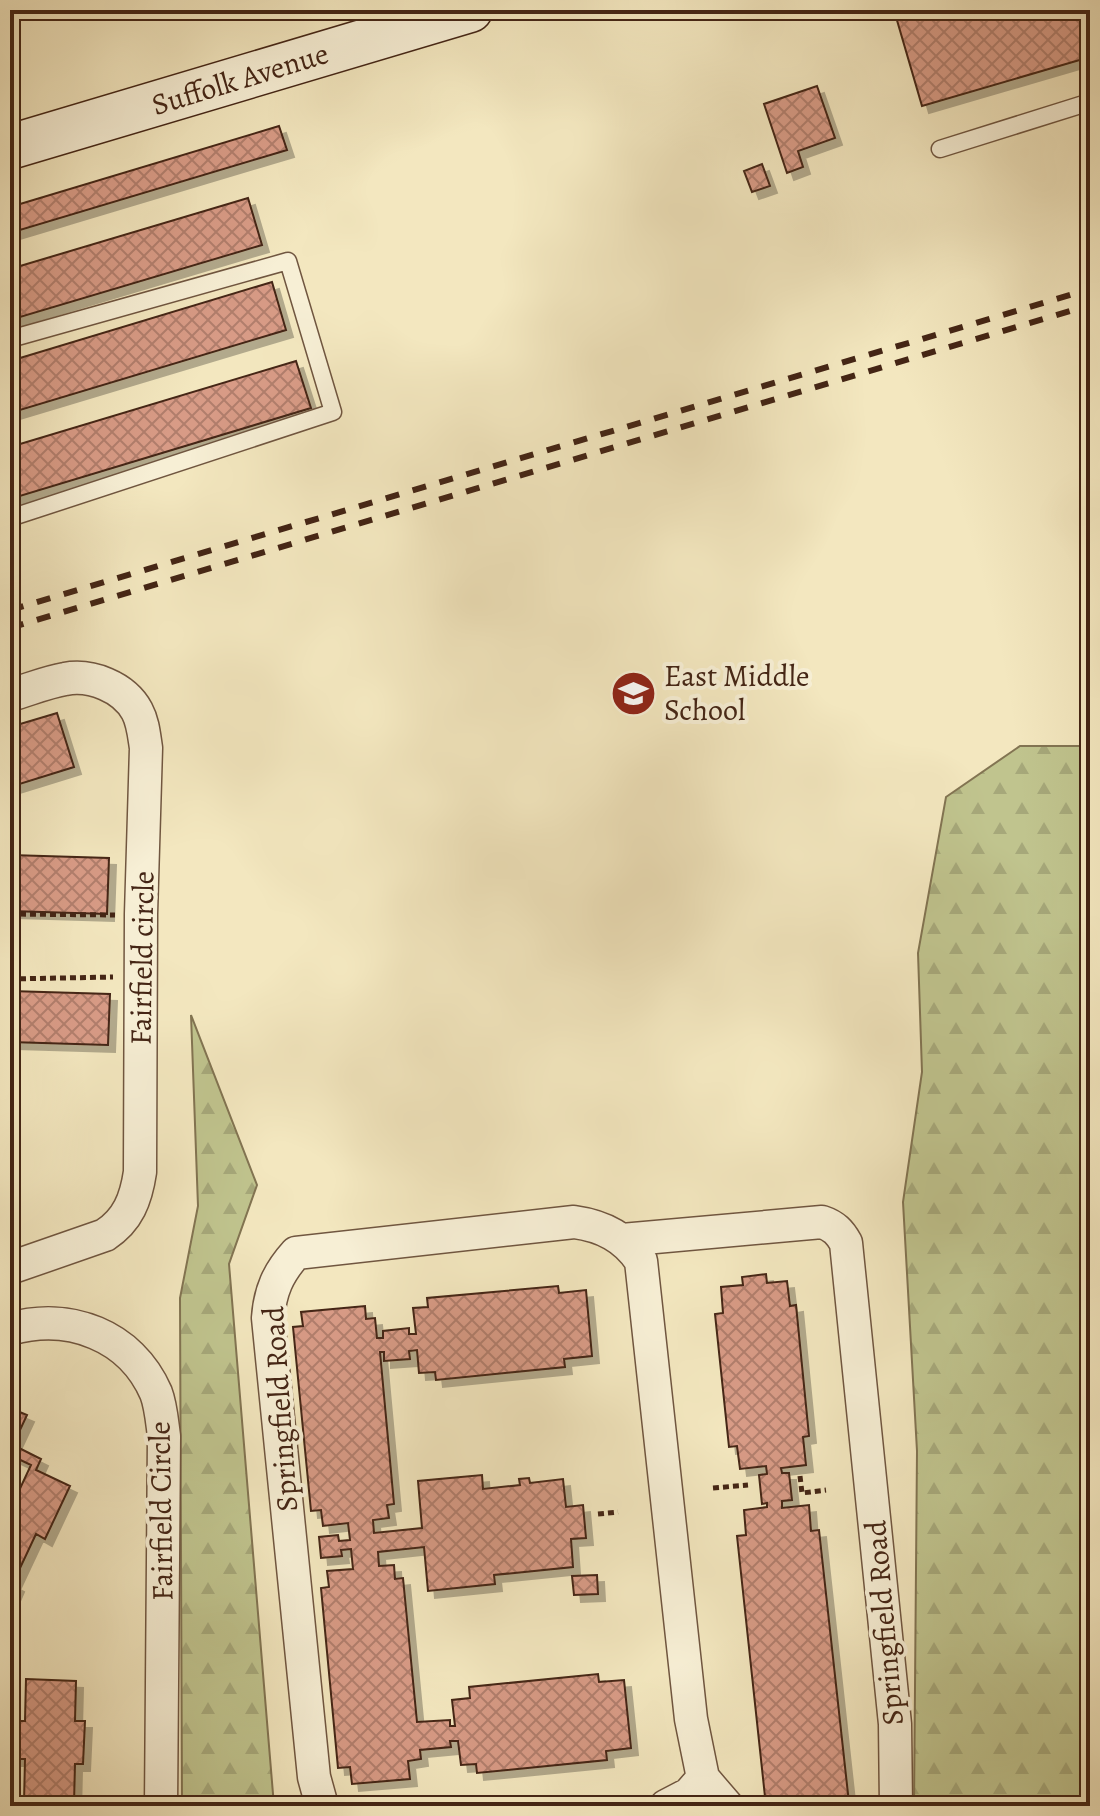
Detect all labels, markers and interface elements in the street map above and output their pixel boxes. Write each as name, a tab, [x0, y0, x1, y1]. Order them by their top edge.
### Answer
street label: Suffolk Avenue	[147, 33, 333, 125]
place label: East Middle School	[664, 656, 810, 730]
school or university icon: East Middle School	[609, 669, 657, 717]
street label: Fairfield circle	[120, 871, 164, 1045]
street label: Springfield Road	[253, 1304, 307, 1513]
street label: Fairfield Circle	[139, 1421, 183, 1601]
street label: Springfield Road	[855, 1518, 913, 1727]

